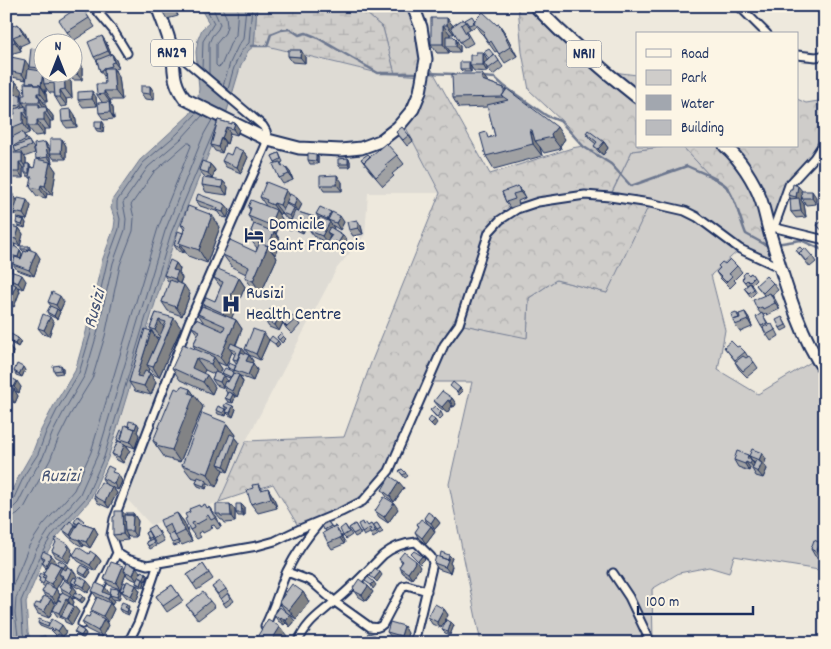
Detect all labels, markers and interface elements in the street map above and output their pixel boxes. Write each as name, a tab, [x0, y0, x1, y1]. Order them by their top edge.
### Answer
north arrow	[32, 32, 82, 82]
legend	[636, 32, 798, 148]
text: N	[55, 37, 62, 57]
road number: RN29	[151, 40, 193, 66]
road number: NR11	[566, 41, 602, 68]
text: Road	[681, 44, 709, 66]
text: Park	[681, 68, 707, 90]
text: Water	[681, 94, 715, 116]
text: Building	[681, 118, 724, 140]
place label: Domicile Saint François	[269, 213, 365, 259]
hotel icon: Domicile Saint François	[243, 224, 265, 246]
place label: Rusizi Health Centre	[246, 282, 341, 328]
water label: Rusizi	[78, 283, 115, 332]
hospital icon: Rusizi Health Centre	[220, 293, 242, 315]
water label: Ruzizi	[41, 464, 83, 491]
scale bar	[638, 584, 754, 616]
text: 100 m	[646, 592, 679, 614]

